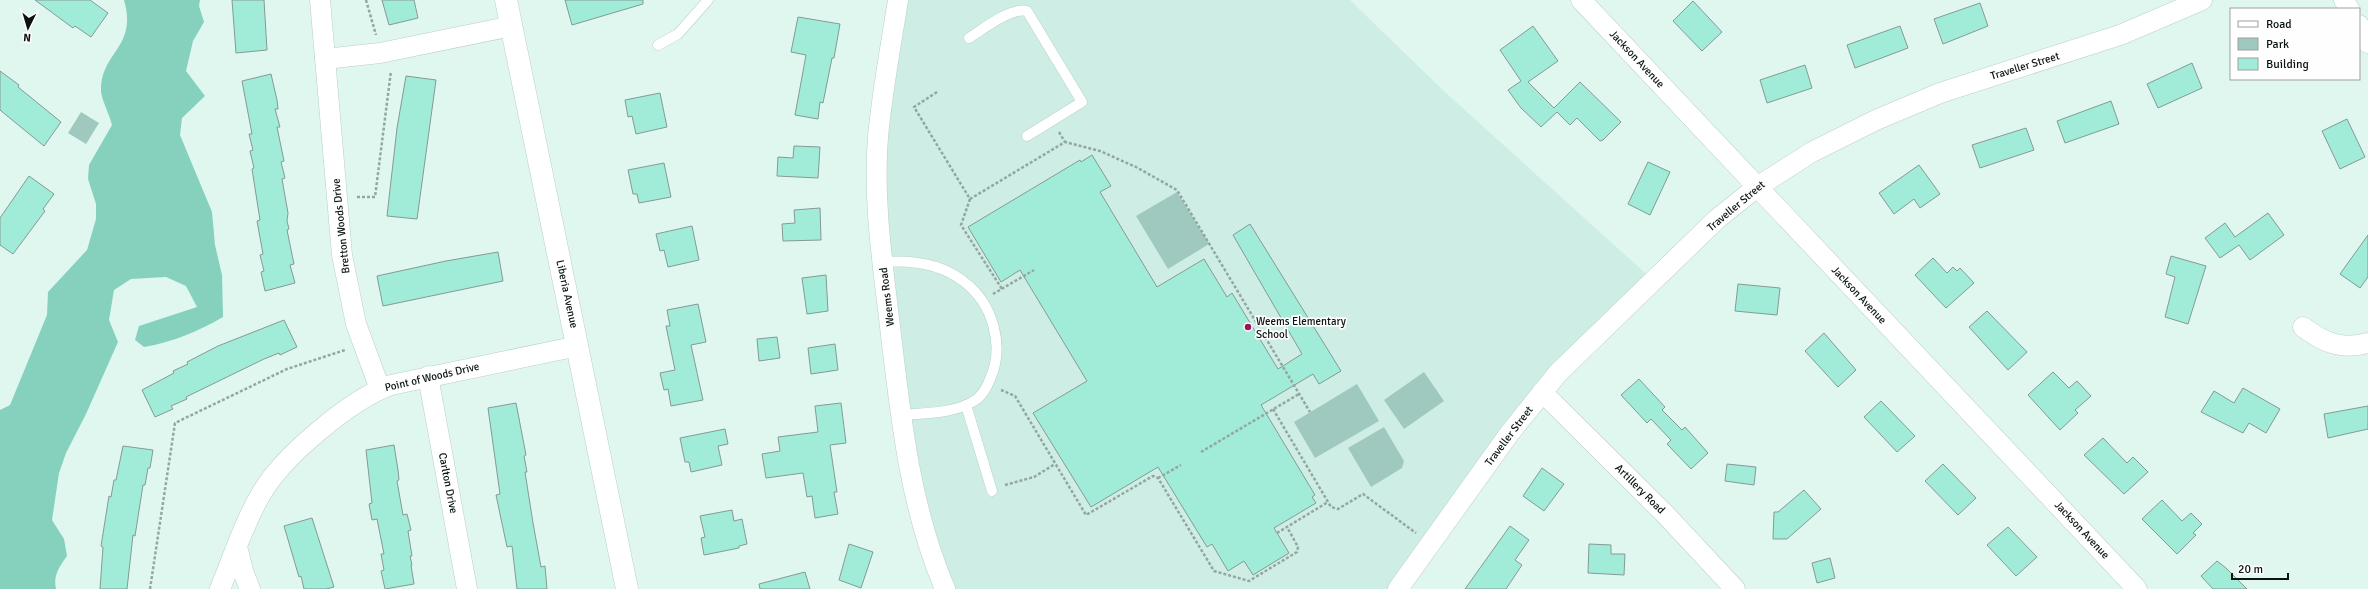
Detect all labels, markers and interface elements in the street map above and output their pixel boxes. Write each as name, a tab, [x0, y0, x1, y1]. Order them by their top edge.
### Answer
north arrow	[8, 8, 48, 48]
legend	[2230, 8, 2360, 80]
text: Road	[2266, 17, 2292, 32]
street label: Jackson Avenue	[1607, 27, 1667, 91]
text: N	[23, 31, 32, 44]
text: Park	[2266, 37, 2289, 52]
street label: Traveller Street	[1989, 49, 2061, 83]
text: Building	[2266, 57, 2309, 72]
street label: Bretton Woods Drive	[330, 178, 352, 274]
street label: Traveller Street	[1704, 178, 1768, 234]
street label: Liberia Avenue	[553, 259, 581, 329]
street label: Jackson Avenue	[1829, 263, 1889, 327]
street label: Weems Road	[877, 267, 897, 327]
place label: Weems Elementary School	[1256, 315, 1347, 341]
marker: Weems Elementary School	[1243, 322, 1253, 332]
street label: Point of Woods Drive	[383, 360, 481, 394]
street label: Traveller Street	[1482, 403, 1536, 468]
street label: Carlton Drive	[436, 451, 460, 515]
street label: Artillery Road	[1612, 461, 1668, 517]
street label: Jackson Avenue	[2052, 498, 2112, 562]
scale bar	[2232, 555, 2288, 581]
text: 20 m	[2238, 562, 2263, 577]

